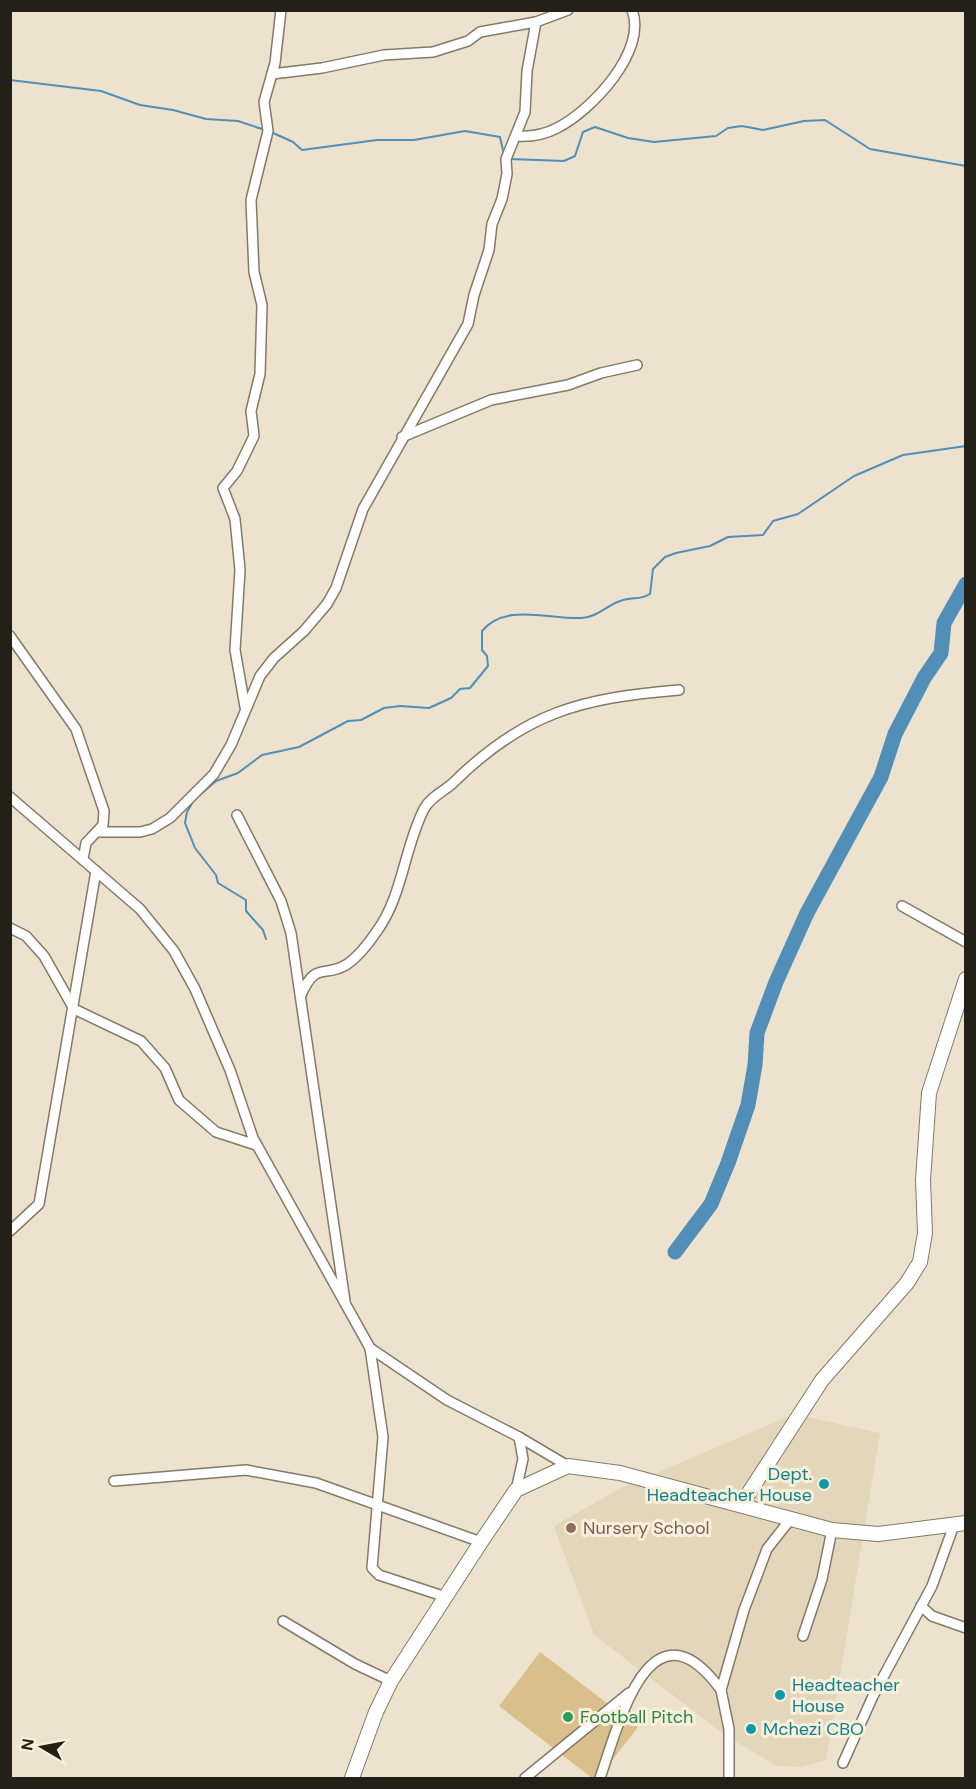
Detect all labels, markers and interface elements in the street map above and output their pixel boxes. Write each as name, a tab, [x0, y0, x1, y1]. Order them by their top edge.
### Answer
place label: Dept. Headteacher House	[647, 1462, 812, 1507]
marker: Dept. Headteacher House	[817, 1477, 831, 1491]
place label: Nursery School	[583, 1516, 710, 1540]
marker: Nursery School	[564, 1521, 578, 1535]
place label: Headteacher House	[792, 1673, 900, 1718]
marker: Headteacher House	[773, 1688, 787, 1702]
place label: Football Pitch	[580, 1705, 693, 1729]
marker: Football Pitch	[561, 1710, 575, 1724]
north arrow	[12, 1717, 72, 1777]
place label: Mchezi CBO	[763, 1717, 864, 1741]
marker: Mchezi CBO	[744, 1722, 758, 1736]
text: N	[16, 1737, 39, 1752]

